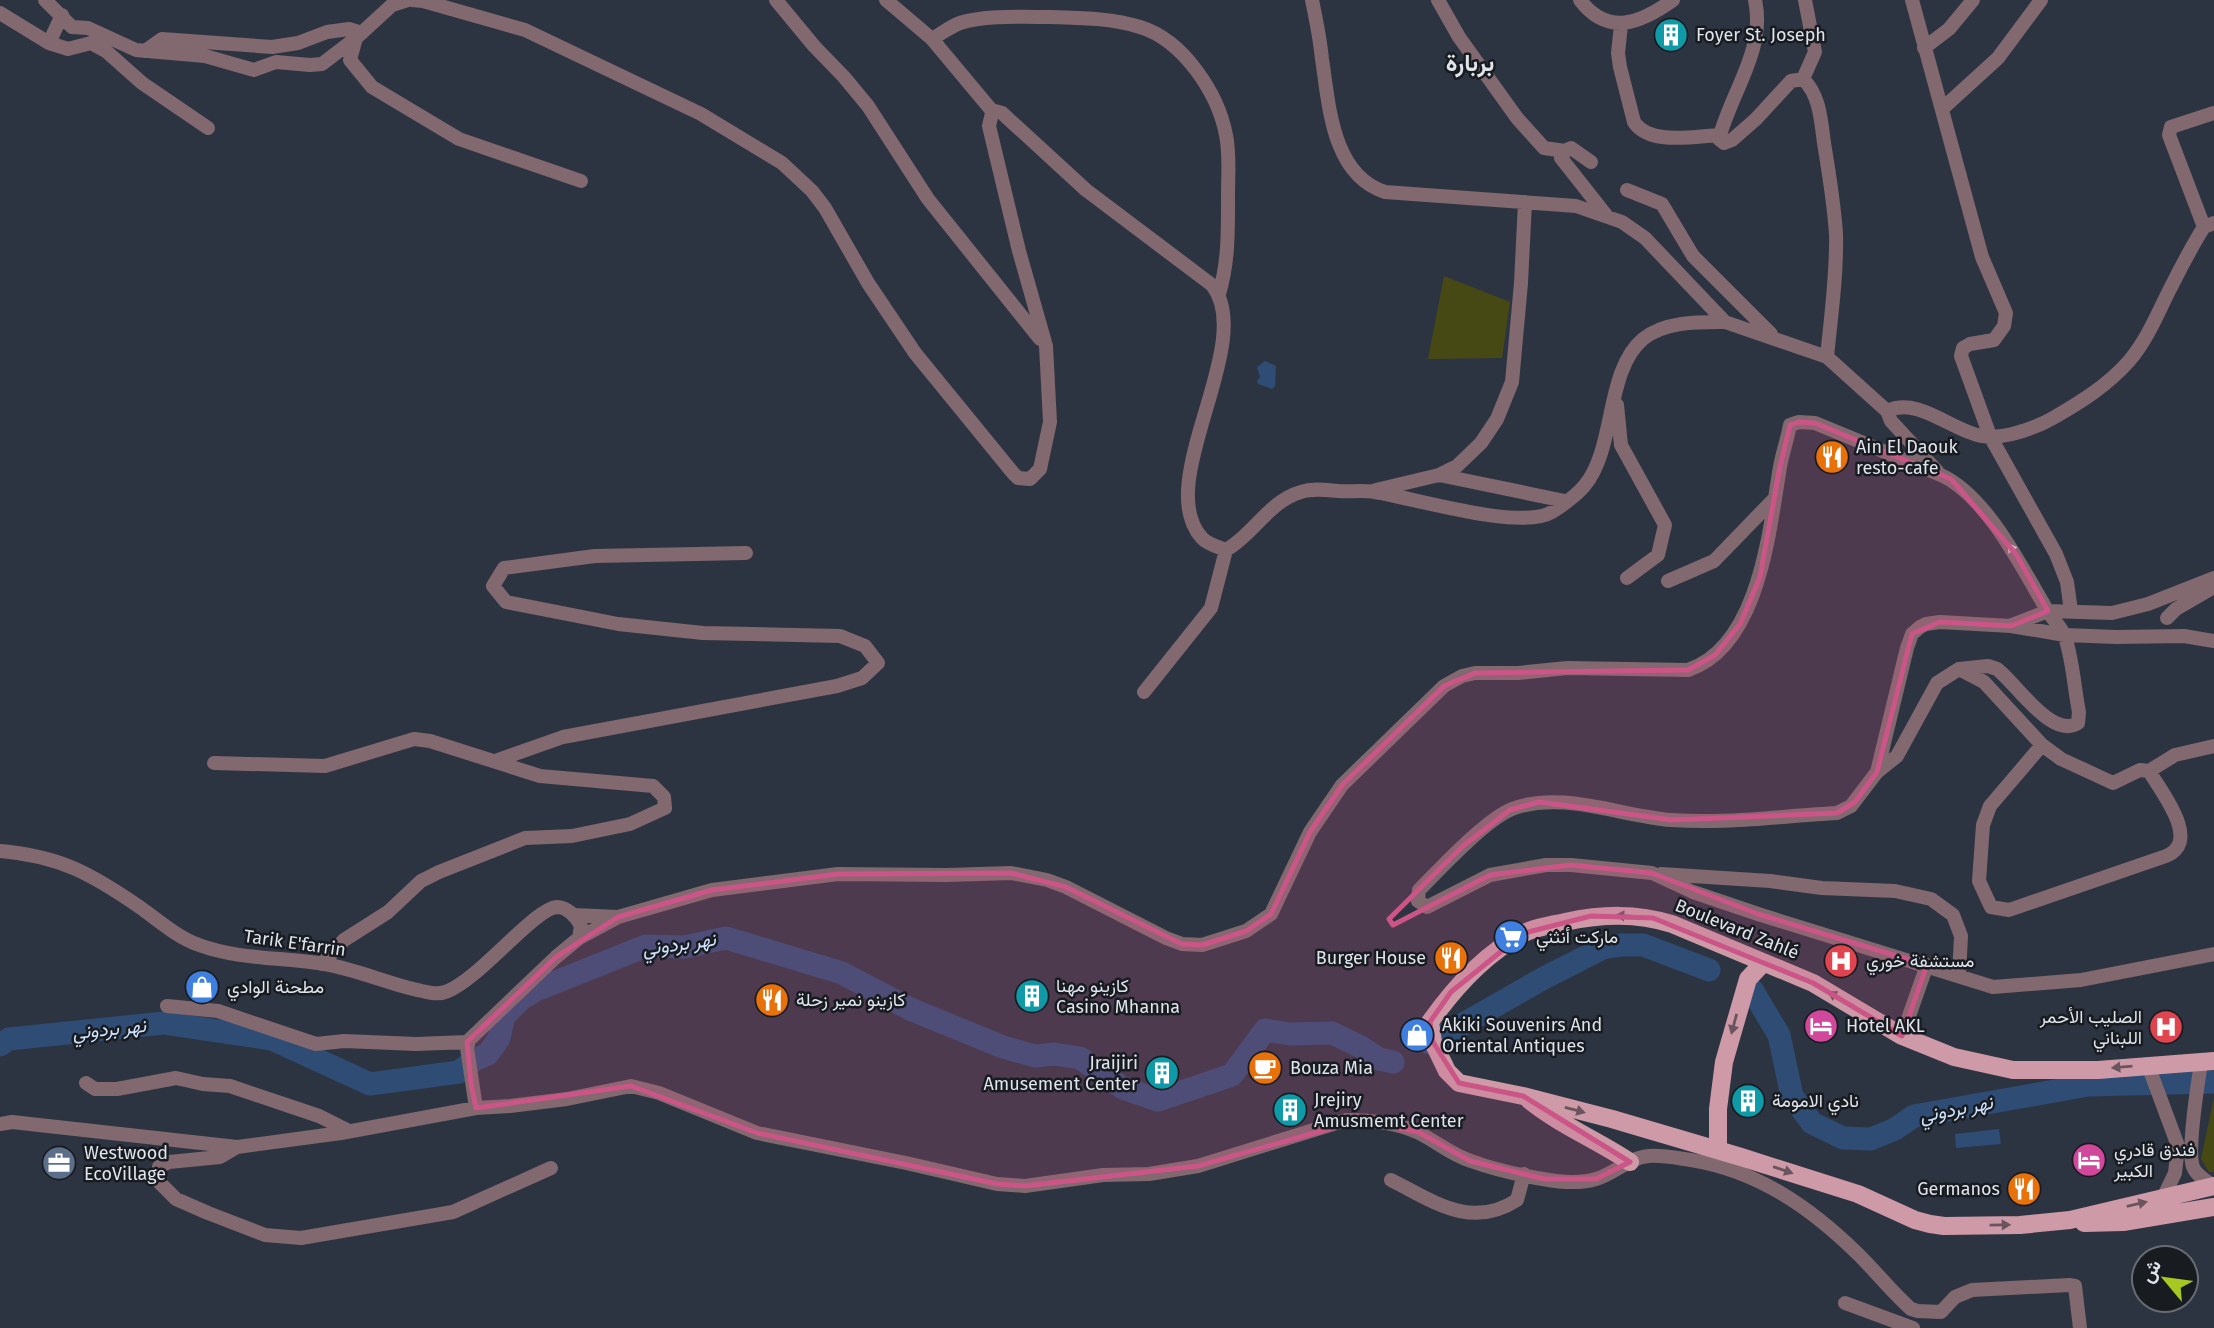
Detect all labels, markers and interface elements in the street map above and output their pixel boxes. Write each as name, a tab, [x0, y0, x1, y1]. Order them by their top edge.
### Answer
building icon: Foyer St. Joseph	[1652, 16, 1690, 54]
place label: Foyer St. Joseph	[1696, 24, 1826, 46]
district label: بربارة	[1446, 49, 1494, 78]
place label: Ain El Daouk resto-cafe	[1856, 436, 1958, 479]
restaurant icon: Ain El Daouk resto-cafe	[1813, 438, 1851, 476]
one-way arrow	[2007, 543, 2021, 561]
street label: Boulevard Zahlé	[1672, 894, 1802, 964]
one-way arrow	[1615, 910, 1637, 921]
supermarket icon: ماركت أنثني	[1492, 918, 1530, 956]
street label: Tarik E'farrin	[243, 925, 347, 961]
place label: ماركت أنثني	[1536, 926, 1618, 952]
water label: نهر بردوني	[641, 927, 719, 964]
restaurant icon: Burger House	[1432, 939, 1470, 977]
hospital icon: مستشفة خوري	[1822, 942, 1860, 980]
place label: Burger House	[1316, 947, 1426, 969]
place label: مستشفة خوري	[1866, 950, 1974, 976]
shop icon: مطحنة الوادي	[183, 968, 221, 1006]
place label: كازينو مهنا Casino Mhanna	[1056, 975, 1180, 1018]
place label: مطحنة الوادي	[227, 976, 324, 1002]
building icon: كازينو مهنا Casino Mhanna	[1013, 977, 1051, 1015]
restaurant icon: كازينو نمير زحلة	[753, 981, 791, 1019]
place label: كازينو نمير زحلة	[796, 989, 906, 1011]
one-way arrow	[1827, 991, 1847, 1003]
place label: الصليب الأحمر اللبناني	[2039, 1006, 2142, 1053]
hotel icon: Hotel AKL	[1802, 1007, 1840, 1045]
hospital icon: الصليب الأحمر اللبناني	[2147, 1008, 2185, 1046]
one-way arrow	[1728, 1013, 1739, 1035]
water label: نهر بردوني	[71, 1014, 149, 1048]
place label: Akiki Souvenirs And Oriental Antiques	[1442, 1014, 1602, 1057]
place label: Hotel AKL	[1846, 1015, 1925, 1037]
shop icon: Akiki Souvenirs And Oriental Antiques	[1398, 1016, 1436, 1054]
cafe icon: Bouza Mia	[1246, 1049, 1284, 1087]
place label: Jraijiri Amusement Center	[983, 1052, 1138, 1095]
building icon: Jraijiri Amusement Center	[1143, 1054, 1181, 1092]
place label: Bouza Mia	[1290, 1057, 1373, 1079]
one-way arrow	[2110, 1062, 2132, 1073]
building icon: نادي الامومة	[1729, 1082, 1767, 1120]
place label: Jrejiry Amusmemt Center	[1314, 1089, 1464, 1132]
place label: نادي الامومة	[1772, 1090, 1859, 1116]
water label: نهر بردوني	[1918, 1090, 1997, 1131]
building icon: Jrejiry Amusmemt Center	[1271, 1091, 1309, 1129]
one-way arrow	[1564, 1105, 1586, 1116]
place label: فندق قادري الكبير	[2113, 1139, 2196, 1182]
hotel icon: فندق قادري الكبير	[2070, 1141, 2108, 1179]
place label: Westwood EcoVillage	[84, 1142, 168, 1185]
office icon: Westwood EcoVillage	[40, 1144, 78, 1182]
one-way arrow	[1772, 1165, 1793, 1176]
restaurant icon: Germanos	[2005, 1170, 2043, 1208]
place label: Germanos	[1917, 1178, 2000, 1200]
one-way arrow	[2126, 1198, 2148, 1209]
one-way arrow	[1990, 1219, 2012, 1231]
north arrow	[2130, 1244, 2200, 1314]
text: ش	[2135, 1255, 2166, 1287]

